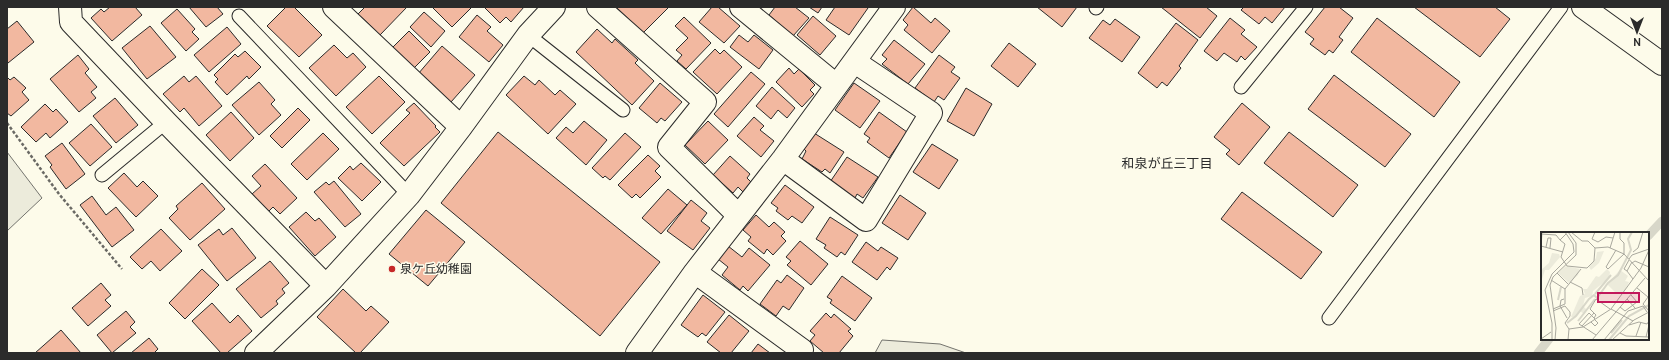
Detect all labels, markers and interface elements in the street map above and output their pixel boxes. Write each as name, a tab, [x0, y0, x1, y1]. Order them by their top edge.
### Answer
north arrow	[1617, 12, 1657, 52]
text: N	[1633, 35, 1641, 49]
district label: 和泉が丘三丁目	[1121, 155, 1213, 171]
inset map	[1541, 232, 1649, 340]
place label: 泉ケ丘幼稚園	[400, 261, 472, 276]
marker: 泉ケ丘幼稚園	[387, 264, 397, 274]

